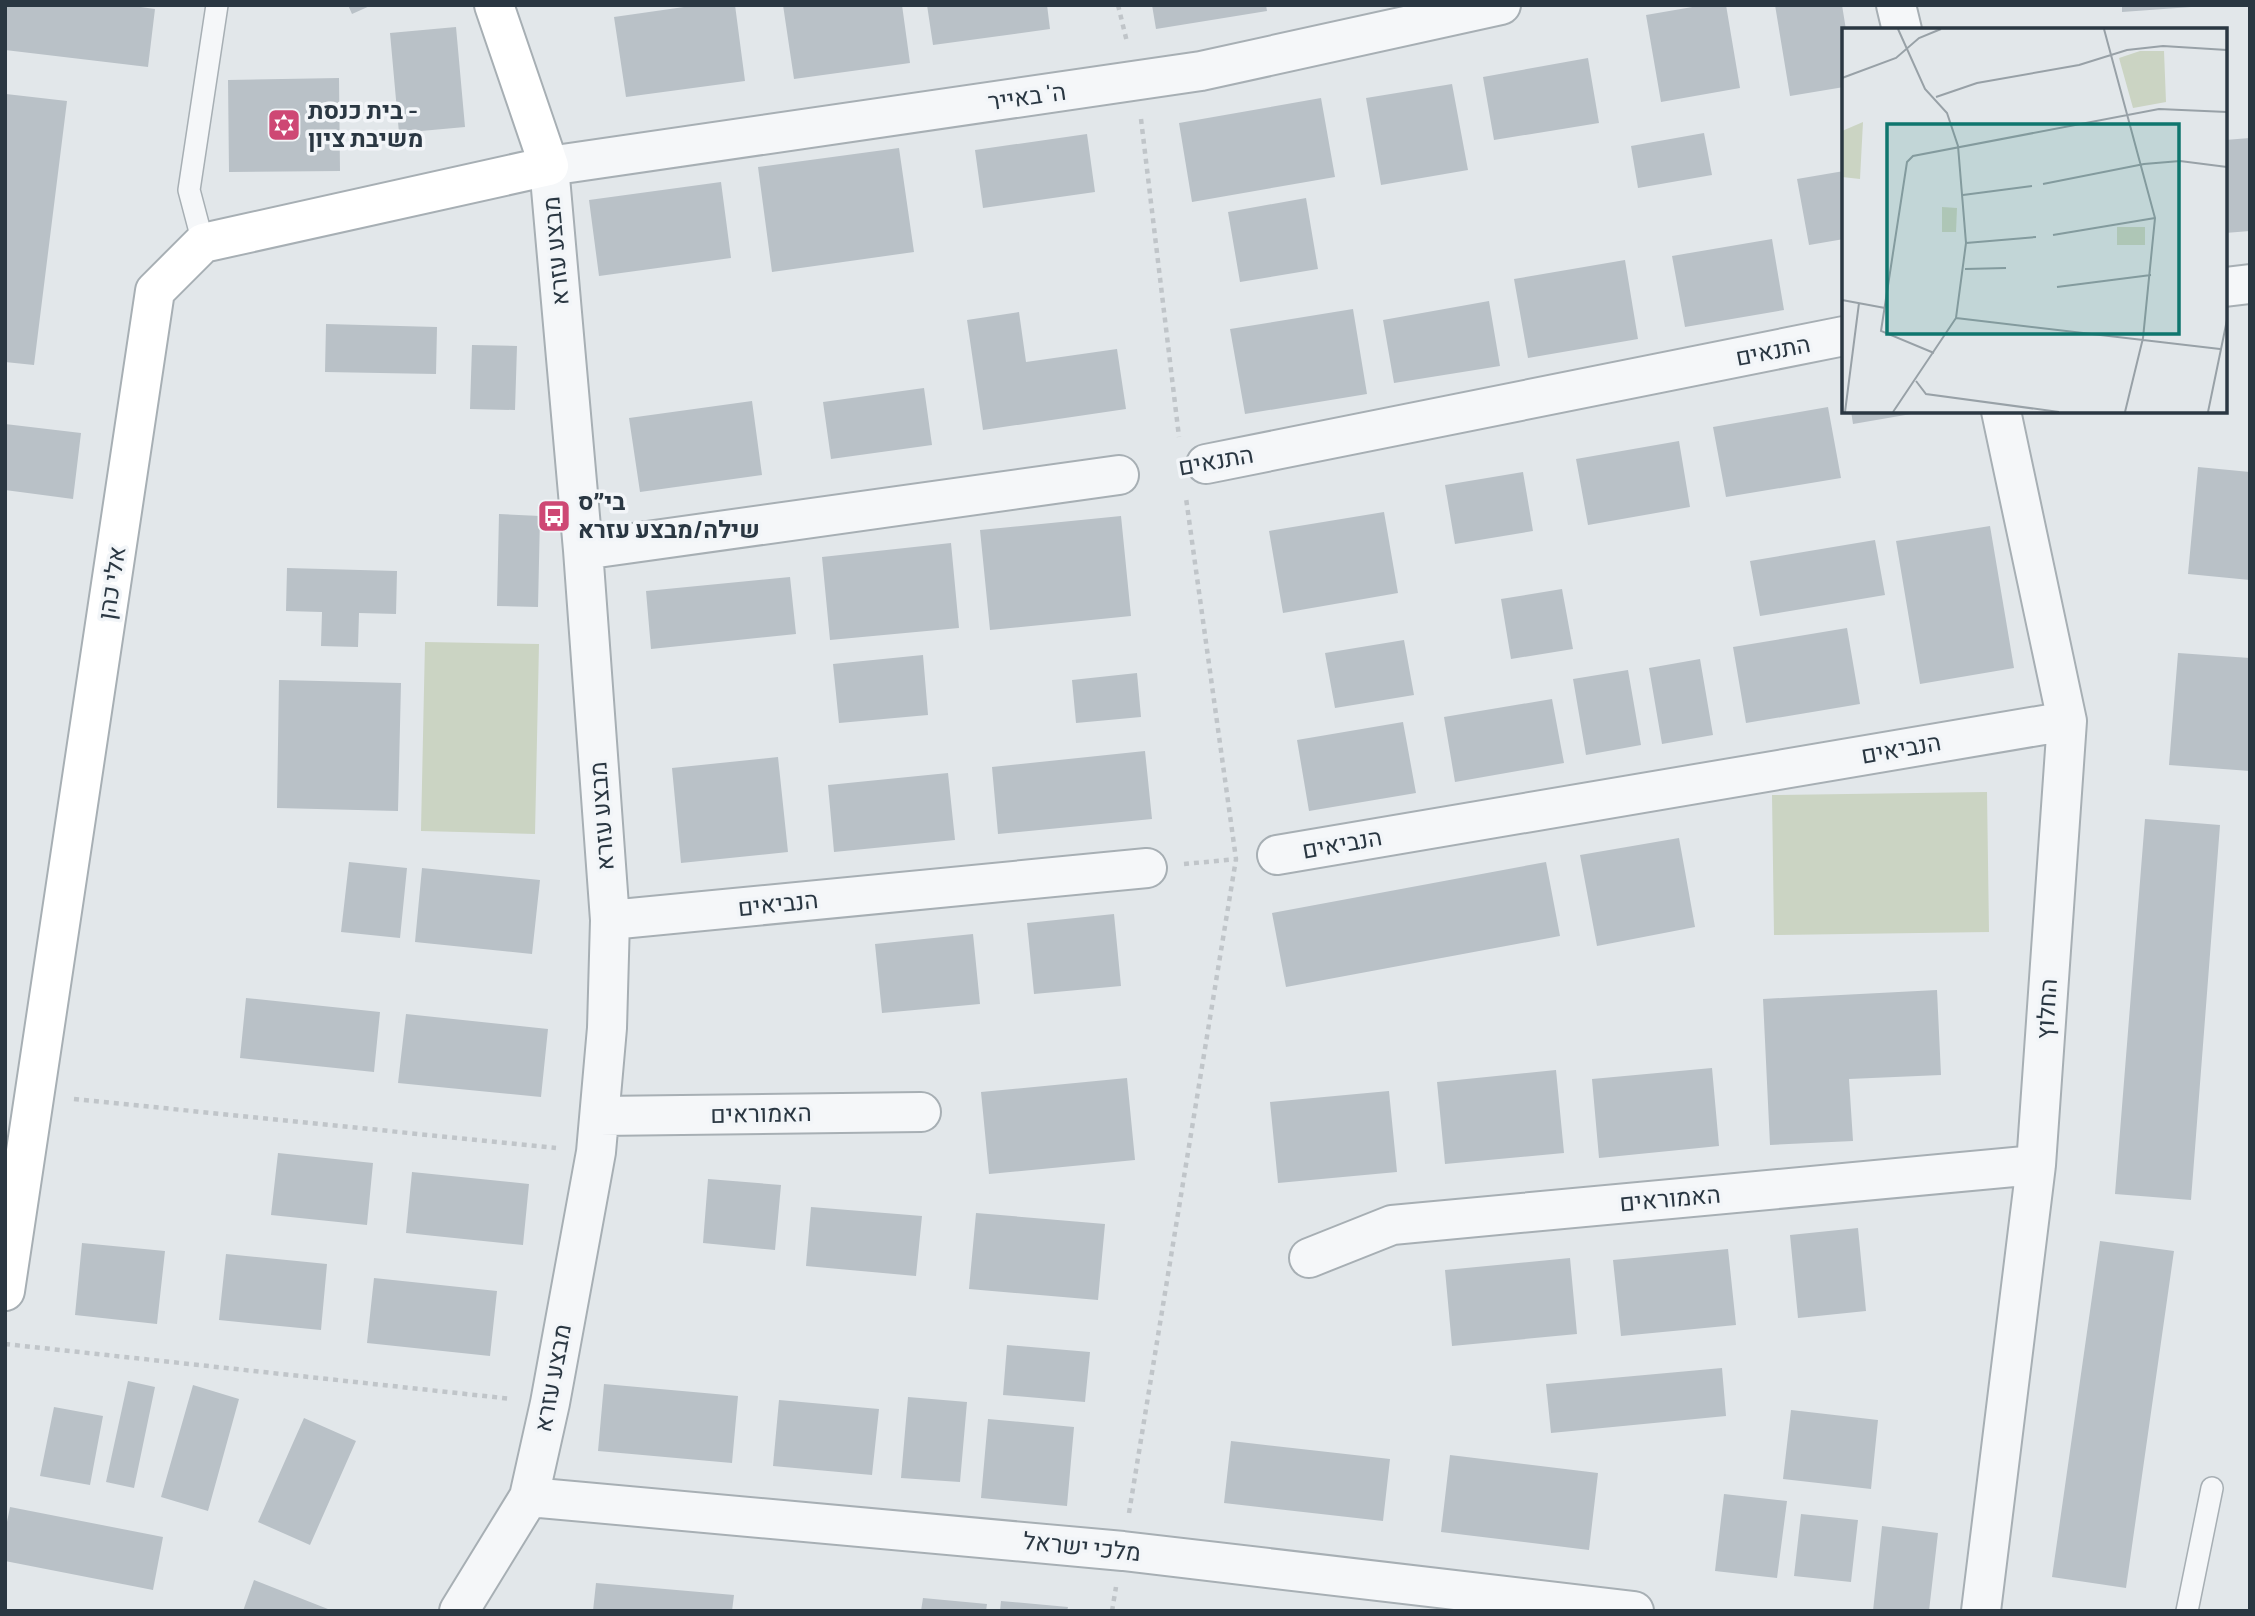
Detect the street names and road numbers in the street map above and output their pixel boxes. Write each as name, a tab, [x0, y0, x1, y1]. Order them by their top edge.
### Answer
street label: ה' באייר	[986, 74, 1068, 117]
street label: מבצע עזרא	[533, 195, 576, 307]
street label: התנאים	[1732, 326, 1813, 373]
street label: התנאים	[1176, 437, 1256, 482]
street label: אלי כהן	[88, 544, 133, 622]
street label: הנביאים	[1858, 724, 1943, 771]
street label: מבצע עזרא	[580, 760, 621, 872]
street label: הנביאים	[1299, 819, 1384, 866]
street label: הנביאים	[736, 882, 820, 923]
street label: החלוץ	[2027, 977, 2064, 1040]
street label: האמוראים	[710, 1095, 812, 1130]
street label: האמוראים	[1618, 1177, 1722, 1218]
street label: מבצע עזרא	[525, 1321, 578, 1434]
street label: מלכי ישראל	[1022, 1523, 1143, 1568]

